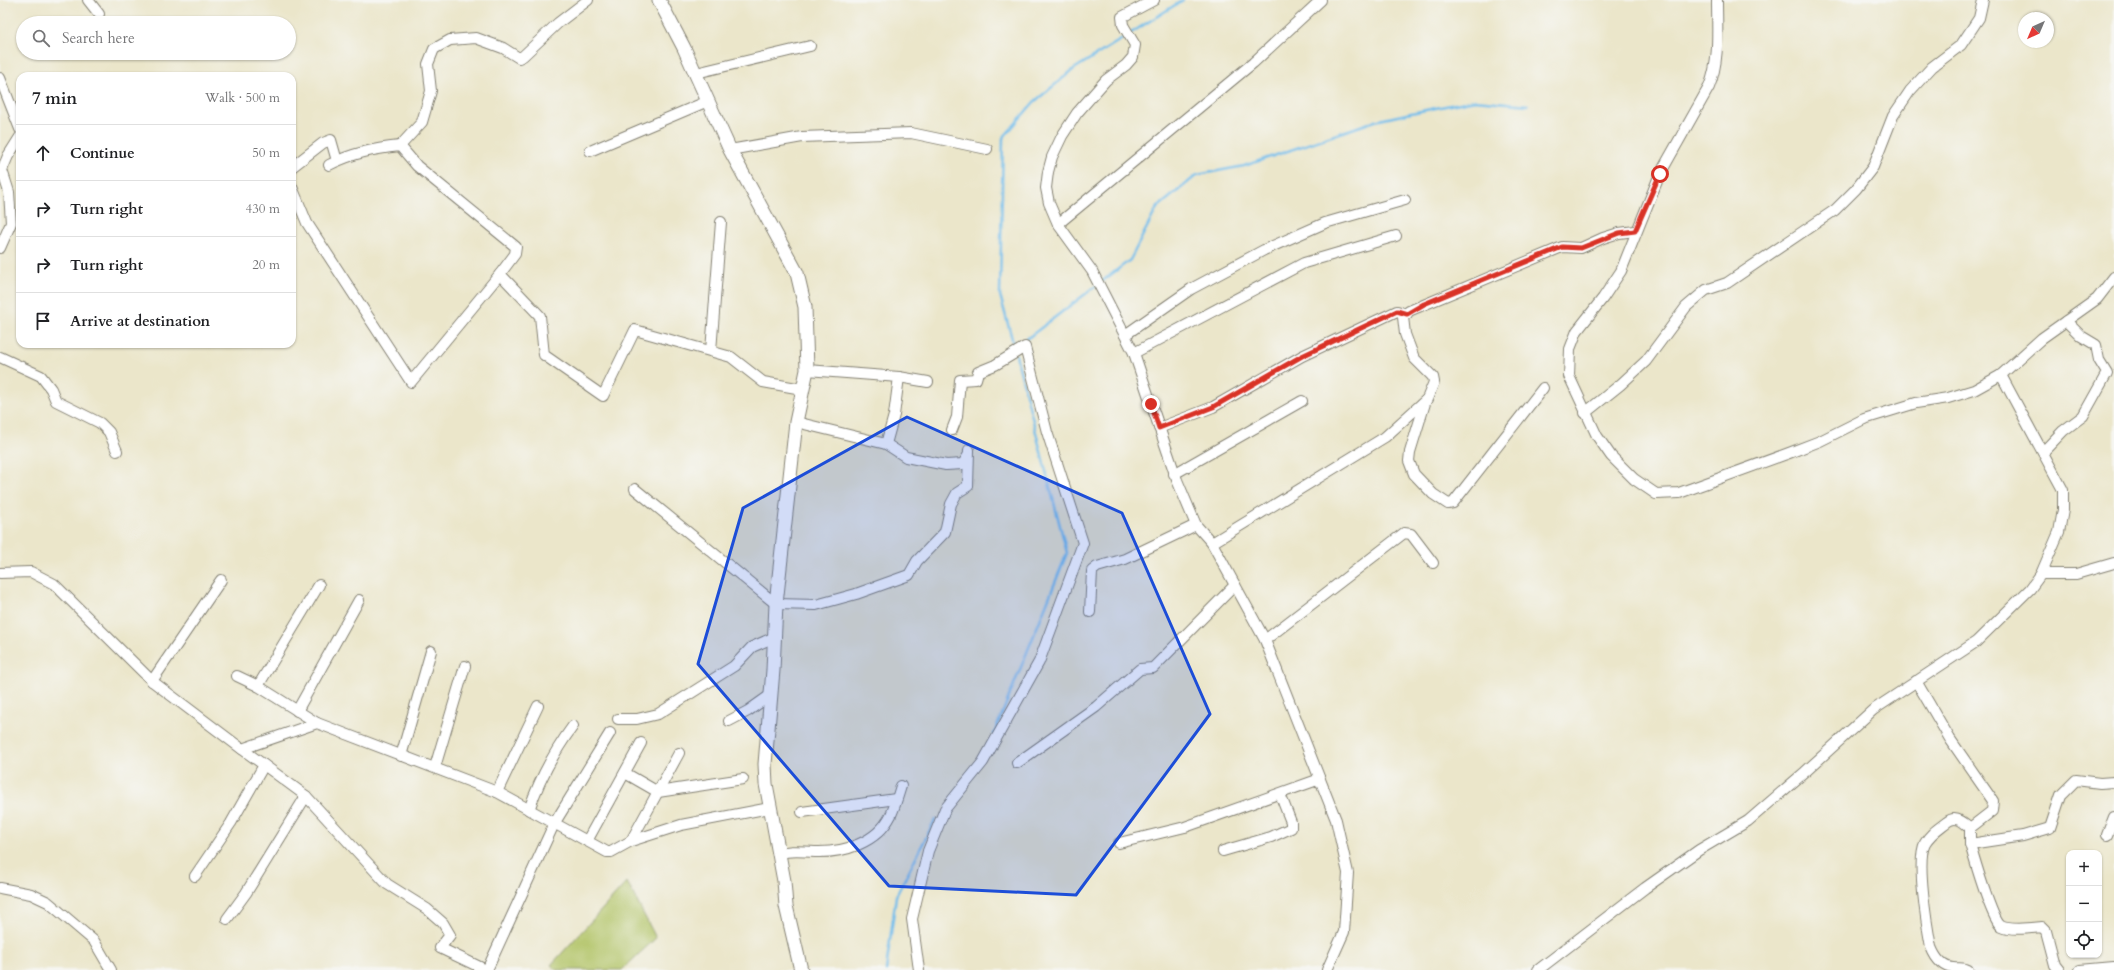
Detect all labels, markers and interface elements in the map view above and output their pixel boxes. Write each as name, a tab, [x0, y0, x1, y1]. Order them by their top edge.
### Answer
north arrow	[2018, 12, 2054, 48]
search box	[16, 16, 296, 60]
icon: search	[30, 27, 52, 49]
text: Search here	[62, 28, 135, 48]
text: 7 min	[32, 87, 77, 110]
text: Walk · 500 m	[205, 89, 280, 107]
icon: ahead	[32, 142, 54, 164]
text: Continue	[70, 143, 135, 163]
text: 50 m	[252, 144, 280, 162]
route start	[1651, 165, 1669, 183]
icon: right	[32, 198, 54, 220]
text: Turn right	[70, 199, 143, 219]
text: 430 m	[246, 200, 280, 218]
icon: right	[32, 254, 54, 276]
text: Turn right	[70, 255, 143, 275]
text: 20 m	[252, 256, 280, 274]
icon: arrive	[32, 310, 54, 332]
text: Arrive at destination	[70, 311, 210, 331]
route end	[1142, 395, 1160, 413]
map controls	[2066, 850, 2102, 958]
button: +	[2066, 850, 2102, 886]
button: −	[2066, 886, 2102, 922]
button: locate	[2066, 922, 2102, 958]

